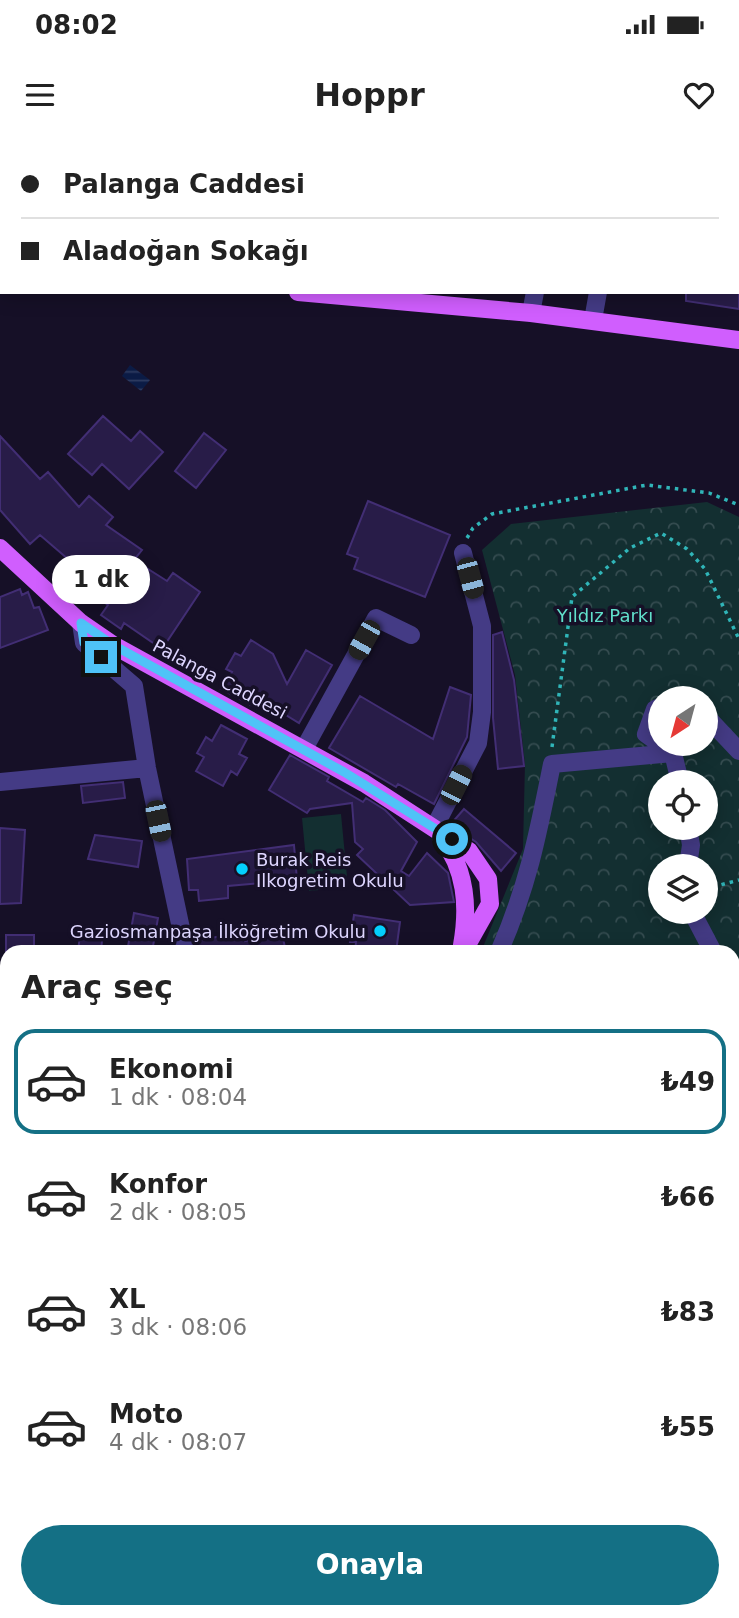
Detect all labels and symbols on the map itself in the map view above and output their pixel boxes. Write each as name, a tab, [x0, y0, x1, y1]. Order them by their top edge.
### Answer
car	[455, 555, 486, 601]
callout: 1 dk	[52, 556, 150, 604]
park label: Yıldız Parkı	[556, 605, 653, 626]
car	[345, 617, 384, 663]
street label: Palanga Caddesi	[149, 635, 291, 723]
route end	[85, 641, 117, 673]
north arrow	[648, 686, 718, 756]
car	[438, 762, 475, 808]
car	[144, 798, 173, 844]
route start	[436, 823, 468, 855]
place label: Burak Reis Ilkogretim Okulu	[256, 849, 404, 891]
marker: Burak Reis Ilkogretim Okulu	[234, 861, 250, 877]
place label: Gaziosmanpaşa İlköğretim Okulu	[70, 921, 366, 942]
marker: Gaziosmanpaşa İlköğretim Okulu	[372, 923, 388, 939]

